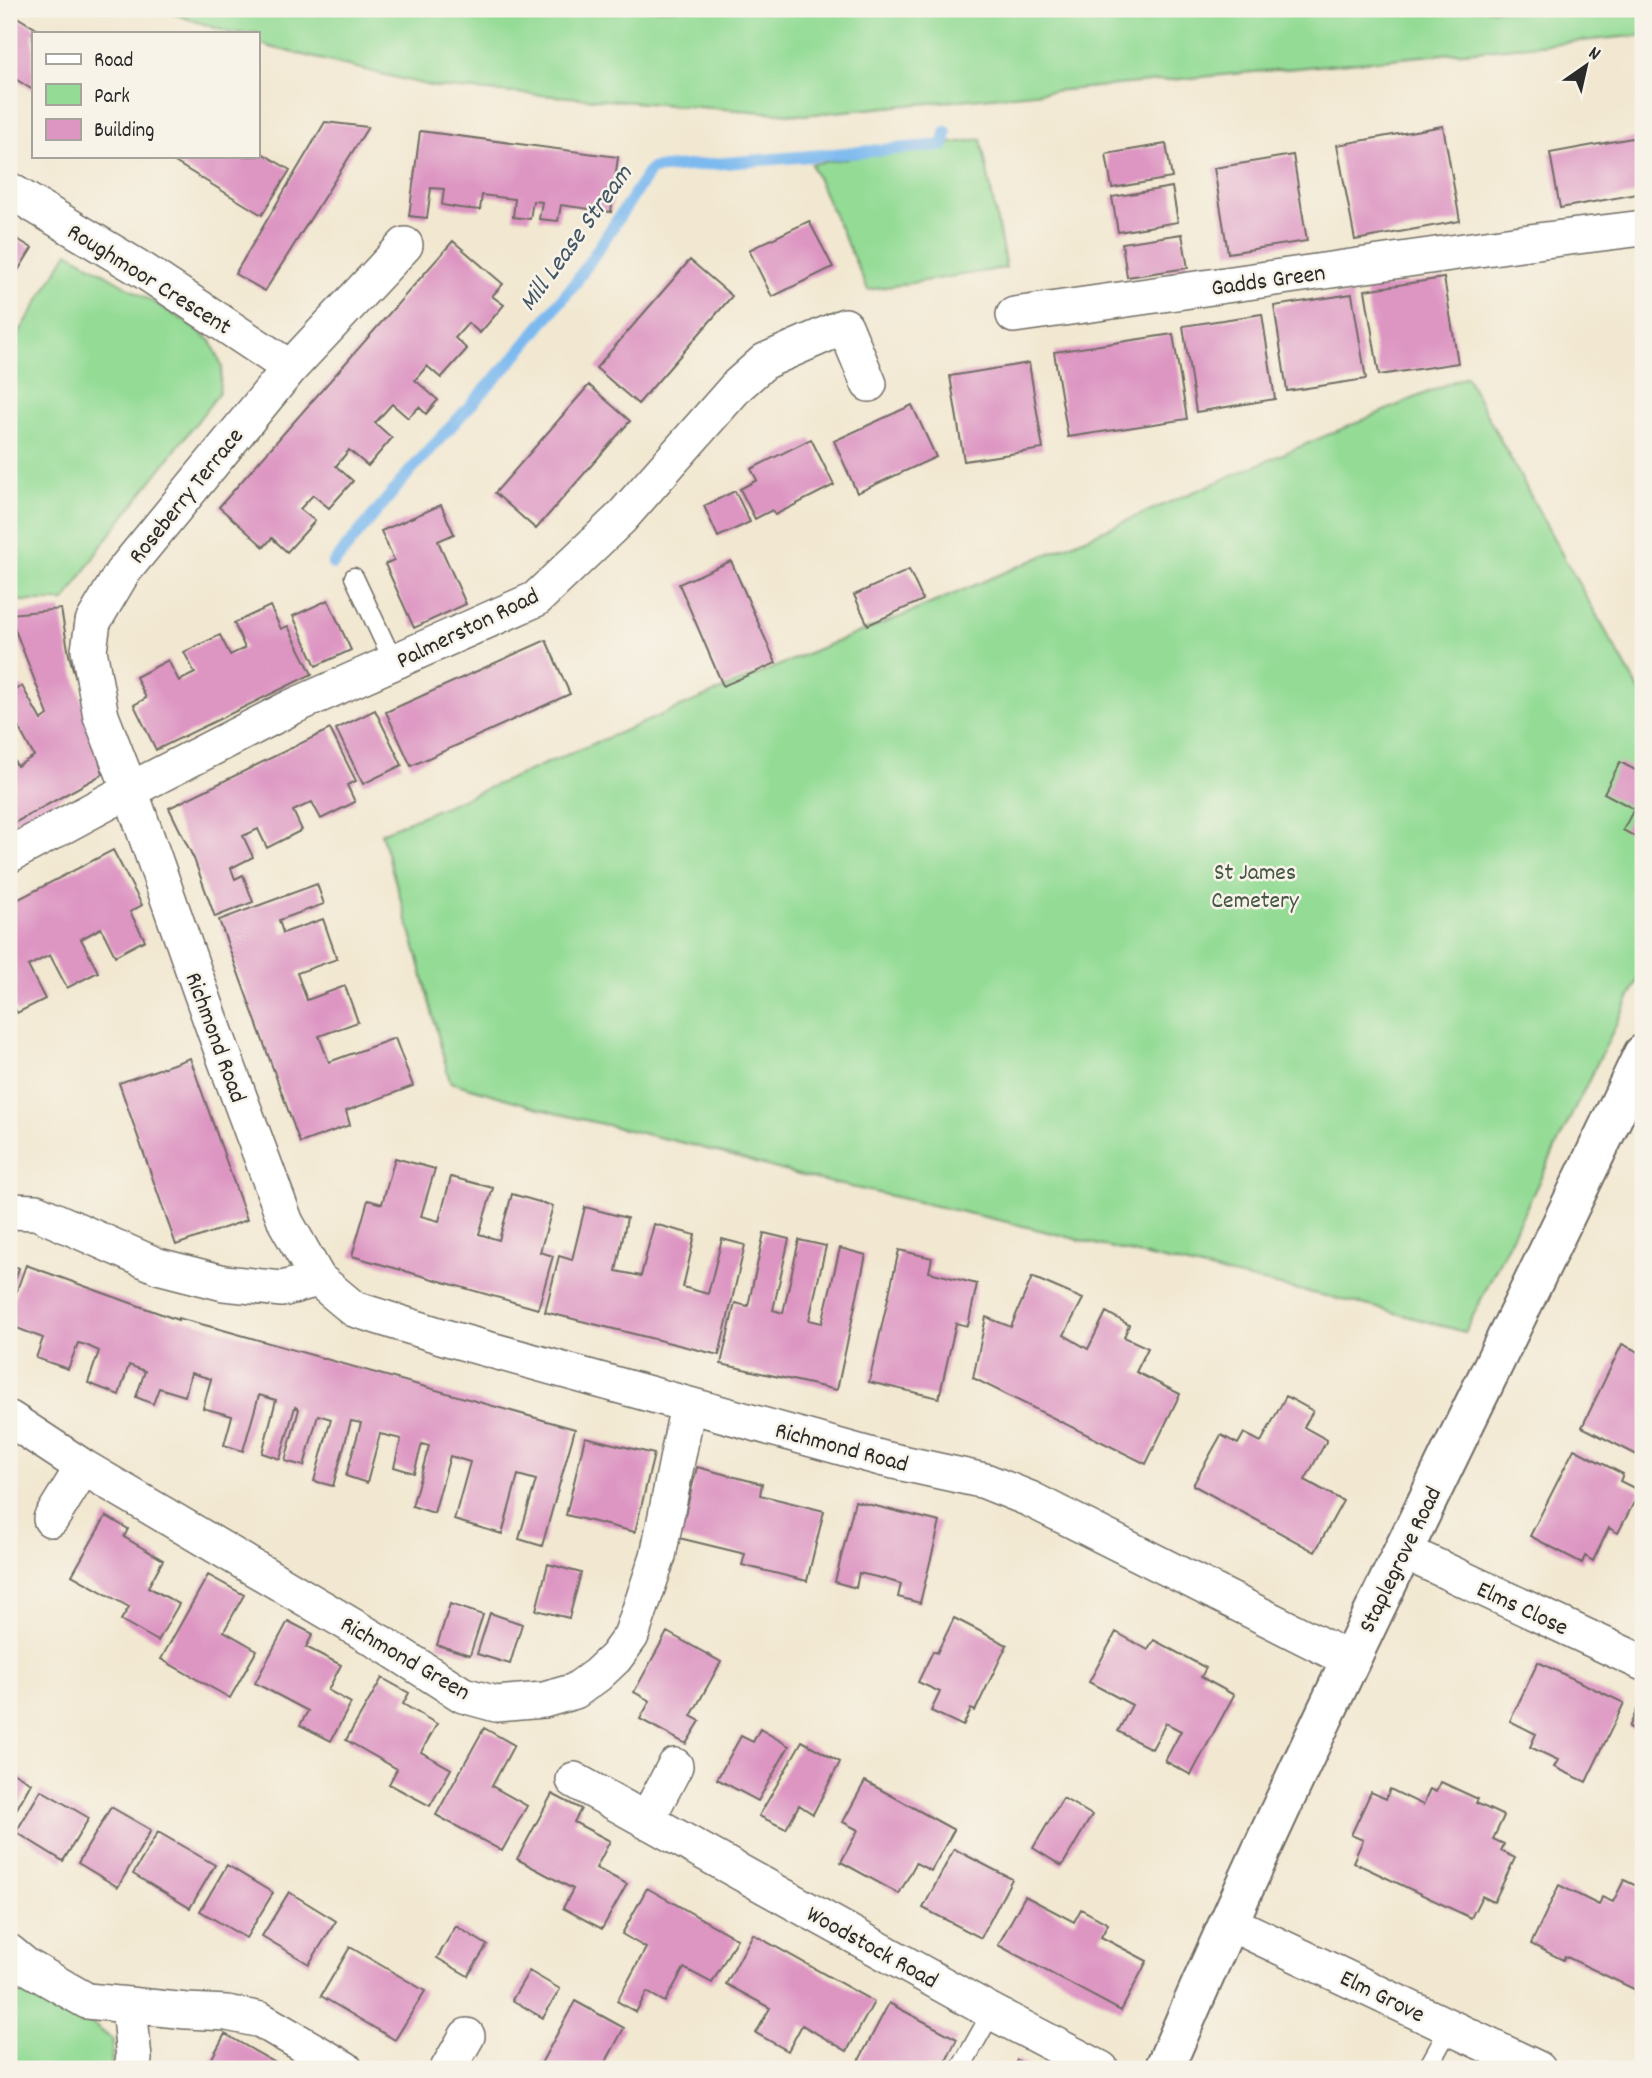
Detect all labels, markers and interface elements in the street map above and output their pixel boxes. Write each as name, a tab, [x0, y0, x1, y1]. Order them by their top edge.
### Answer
legend	[32, 32, 259, 158]
north arrow	[1550, 32, 1620, 102]
text: N	[1582, 41, 1605, 69]
text: Road	[94, 47, 133, 77]
text: Park	[94, 83, 130, 113]
text: Building	[94, 117, 154, 147]
water label: Mill Lease Stream	[511, 157, 643, 320]
street label: Roughmoor Crescent	[60, 216, 237, 345]
street label: Gadds Green	[1209, 257, 1328, 307]
street label: Roseberry Terrace	[122, 422, 253, 572]
street label: Palmerston Road	[391, 580, 545, 679]
park label: St James Cemetery	[1211, 857, 1300, 919]
street label: Richmond Road	[175, 968, 254, 1108]
street label: Richmond Road	[771, 1415, 912, 1483]
street label: Staplegrove Road	[1352, 1481, 1452, 1639]
street label: Elms Close	[1470, 1574, 1573, 1646]
street label: Richmond Green	[333, 1609, 476, 1711]
street label: Woodstock Road	[799, 1898, 944, 1999]
street label: Elm Grove	[1333, 1962, 1430, 2033]

